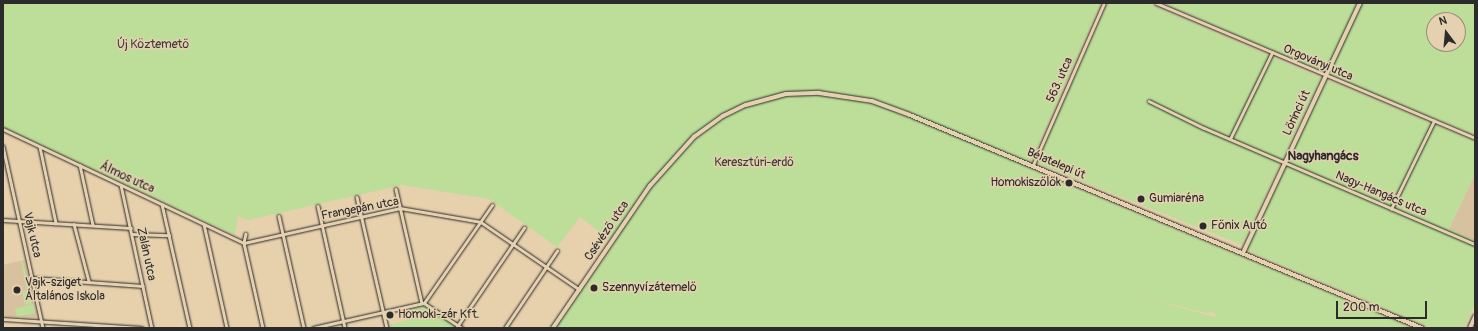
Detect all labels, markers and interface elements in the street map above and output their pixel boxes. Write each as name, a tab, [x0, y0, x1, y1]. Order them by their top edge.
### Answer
north arrow	[1426, 12, 1466, 52]
text: N	[1437, 14, 1448, 28]
park label: Új Köztemető	[117, 38, 189, 52]
street label: Orgoványi utca	[1281, 42, 1355, 84]
street label: 563. utca	[1044, 55, 1076, 105]
street label: Lőrinci út	[1280, 88, 1314, 138]
street label: Bélatelepi út	[1025, 145, 1087, 183]
district label: Nagyhangács	[1287, 148, 1359, 164]
park label: Keresztúri-erdő	[714, 156, 794, 170]
street label: Álmos utca	[97, 159, 157, 197]
street label: Nagy-Hangács utca	[1333, 168, 1429, 220]
place label: Homokiszőlők	[990, 176, 1061, 190]
marker: Homokiszőlők	[1064, 178, 1074, 188]
place label: Gumiaréna	[1149, 192, 1204, 206]
street label: Frangepán utca	[320, 194, 400, 224]
marker: Gumiaréna	[1136, 194, 1146, 204]
street label: Csévéző utca	[582, 198, 632, 264]
street label: Vajk utca	[20, 211, 44, 259]
place label: Főnix Autó	[1211, 219, 1267, 233]
marker: Főnix Autó	[1198, 221, 1208, 231]
street label: Zalán utca	[133, 226, 159, 282]
place label: Vajk-sziget Általános Iskola	[25, 276, 105, 304]
place label: Szennyvízátemelő	[602, 281, 697, 295]
marker: Szennyvízátemelő	[589, 283, 599, 293]
marker: Vajk-sziget Általános Iskola	[12, 285, 22, 295]
scale bar	[1338, 293, 1429, 319]
text: 200 m	[1343, 300, 1379, 315]
place label: Homoki-zár Kft.	[398, 308, 479, 322]
marker: Homoki-zár Kft.	[385, 310, 395, 320]

